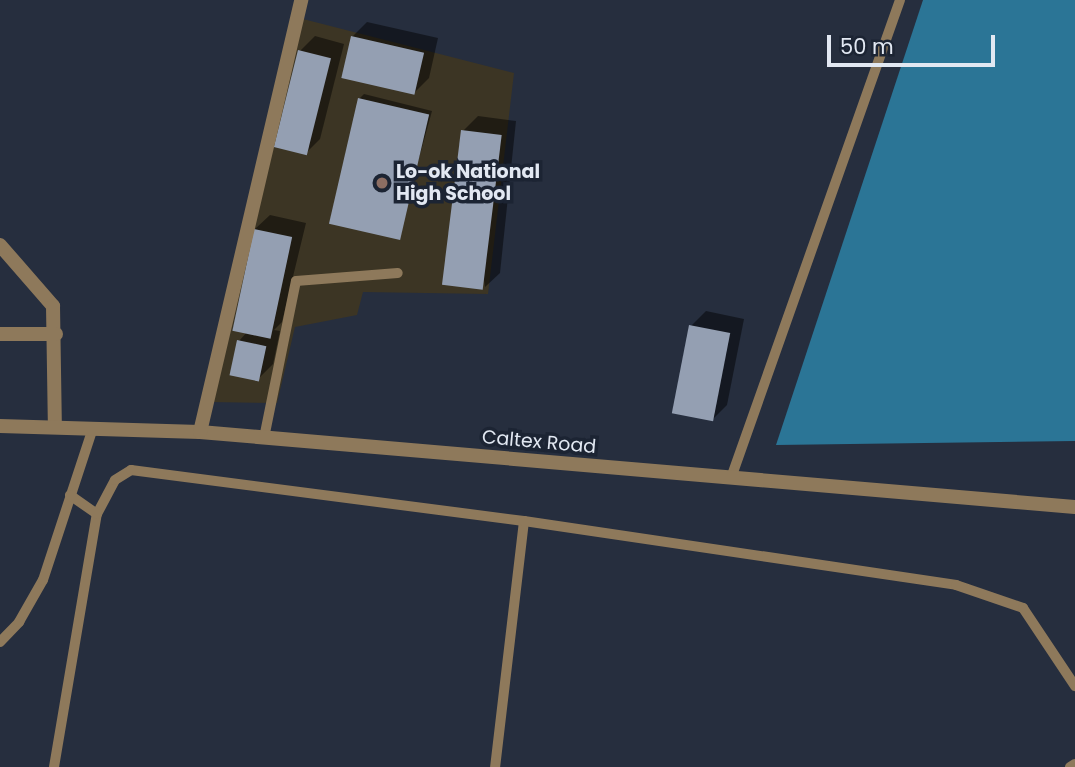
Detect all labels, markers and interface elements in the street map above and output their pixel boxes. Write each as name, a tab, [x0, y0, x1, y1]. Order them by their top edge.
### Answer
scale bar	[830, 21, 998, 65]
text: 50 m	[840, 32, 894, 61]
place label: Lo-ok National High School	[396, 161, 540, 205]
marker: Lo-ok National High School	[374, 175, 390, 191]
street label: Caltex Road	[481, 426, 597, 458]

